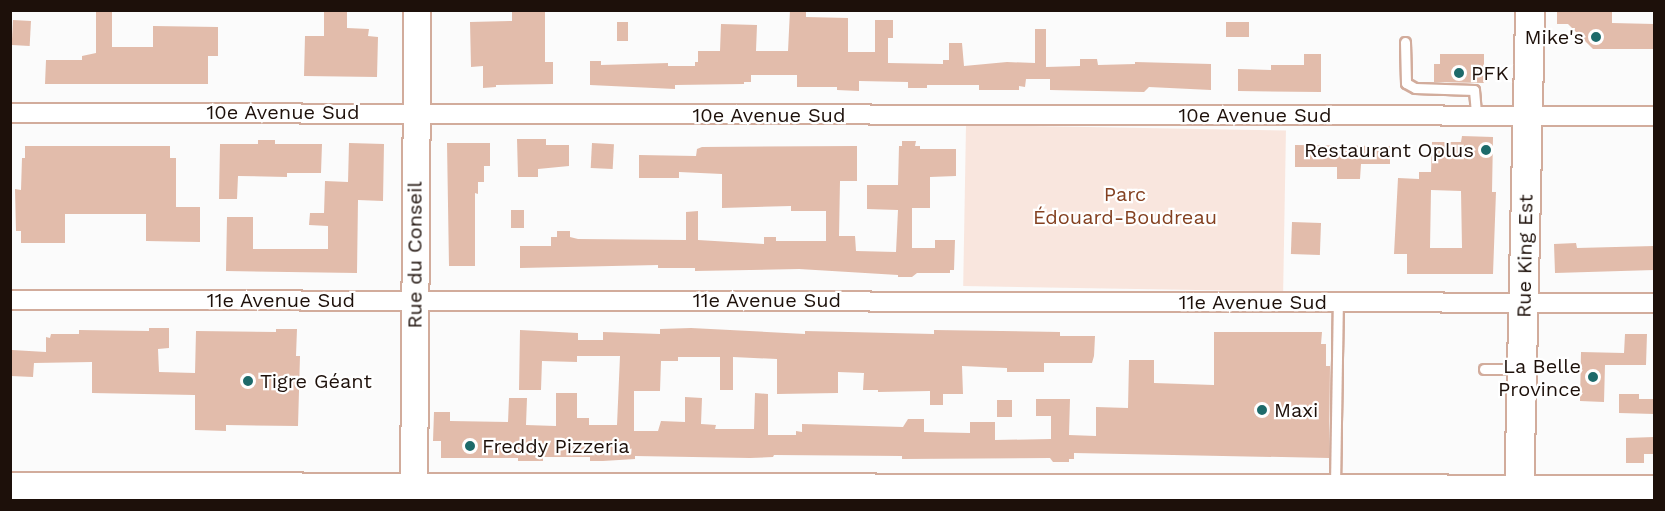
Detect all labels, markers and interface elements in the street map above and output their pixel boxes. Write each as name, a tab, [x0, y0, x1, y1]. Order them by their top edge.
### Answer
place label: Mike's	[1524, 25, 1584, 49]
marker: Mike's	[1589, 30, 1603, 44]
place label: PFK	[1471, 61, 1509, 85]
marker: PFK	[1452, 66, 1466, 80]
street label: 10e Avenue Sud	[206, 100, 360, 124]
street label: 10e Avenue Sud	[692, 103, 846, 127]
street label: 10e Avenue Sud	[1178, 103, 1332, 127]
place label: Restaurant Oplus	[1304, 138, 1474, 162]
marker: Restaurant Oplus	[1479, 143, 1493, 157]
street label: Rue du Conseil	[403, 181, 427, 329]
park label: Parc Édouard-Boudreau	[1033, 183, 1217, 230]
street label: Rue King Est	[1512, 194, 1538, 318]
street label: 11e Avenue Sud	[206, 288, 356, 312]
street label: 11e Avenue Sud	[692, 288, 842, 312]
street label: 11e Avenue Sud	[1178, 290, 1328, 314]
place label: La Belle Province	[1498, 354, 1581, 401]
place label: Tigre Géant	[260, 369, 372, 393]
marker: La Belle Province	[1586, 370, 1600, 384]
marker: Tigre Géant	[241, 374, 255, 388]
place label: Maxi	[1274, 398, 1318, 422]
marker: Maxi	[1255, 403, 1269, 417]
place label: Freddy Pizzeria	[482, 434, 630, 458]
marker: Freddy Pizzeria	[463, 439, 477, 453]

